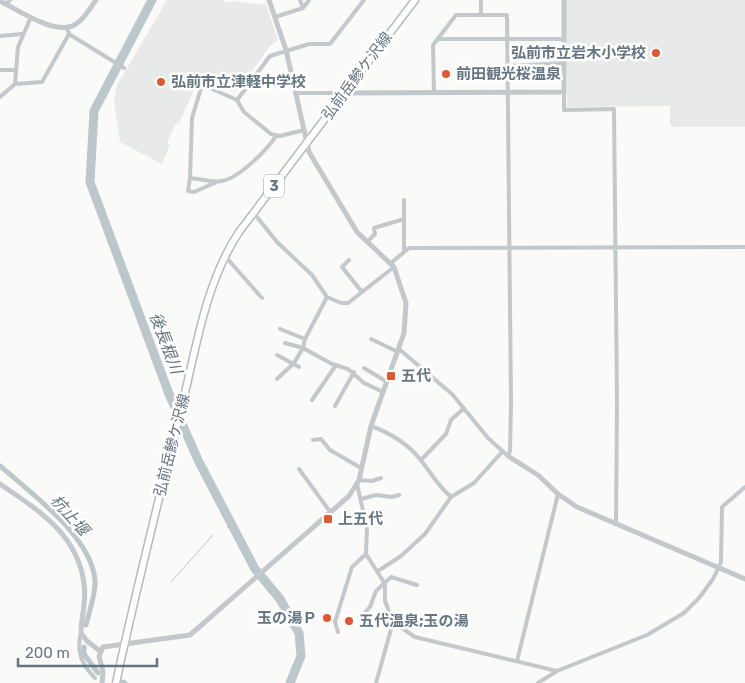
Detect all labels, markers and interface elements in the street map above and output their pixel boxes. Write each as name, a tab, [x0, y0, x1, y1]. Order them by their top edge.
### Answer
street label: 弘前岳鰺ケ沢線	[318, 29, 396, 123]
place label: 弘前市立岩木小学校	[511, 44, 646, 62]
marker: 弘前市立岩木小学校	[650, 47, 662, 59]
place label: 前田観光桜温泉	[456, 65, 561, 83]
marker: 前田観光桜温泉	[440, 68, 452, 80]
place label: 弘前市立津軽中学校	[171, 73, 306, 91]
marker: 弘前市立津軽中学校	[155, 76, 167, 88]
road number: 3	[264, 175, 284, 198]
water label: 後長根川	[146, 310, 187, 378]
place label: 五代	[401, 367, 431, 385]
marker: 五代	[385, 370, 397, 382]
street label: 弘前岳鰺ケ沢線	[151, 392, 193, 498]
water label: 杭止堰	[47, 491, 95, 541]
place label: 上五代	[338, 510, 383, 528]
marker: 上五代	[322, 513, 334, 525]
place label: 玉の湯Ｐ	[257, 609, 317, 627]
marker: 玉の湯Ｐ	[321, 612, 333, 624]
place label: 五代温泉;玉の湯	[359, 612, 469, 630]
marker: 五代温泉;玉の湯	[343, 615, 355, 627]
scale bar	[18, 636, 156, 668]
text: 200 m	[25, 644, 70, 662]

